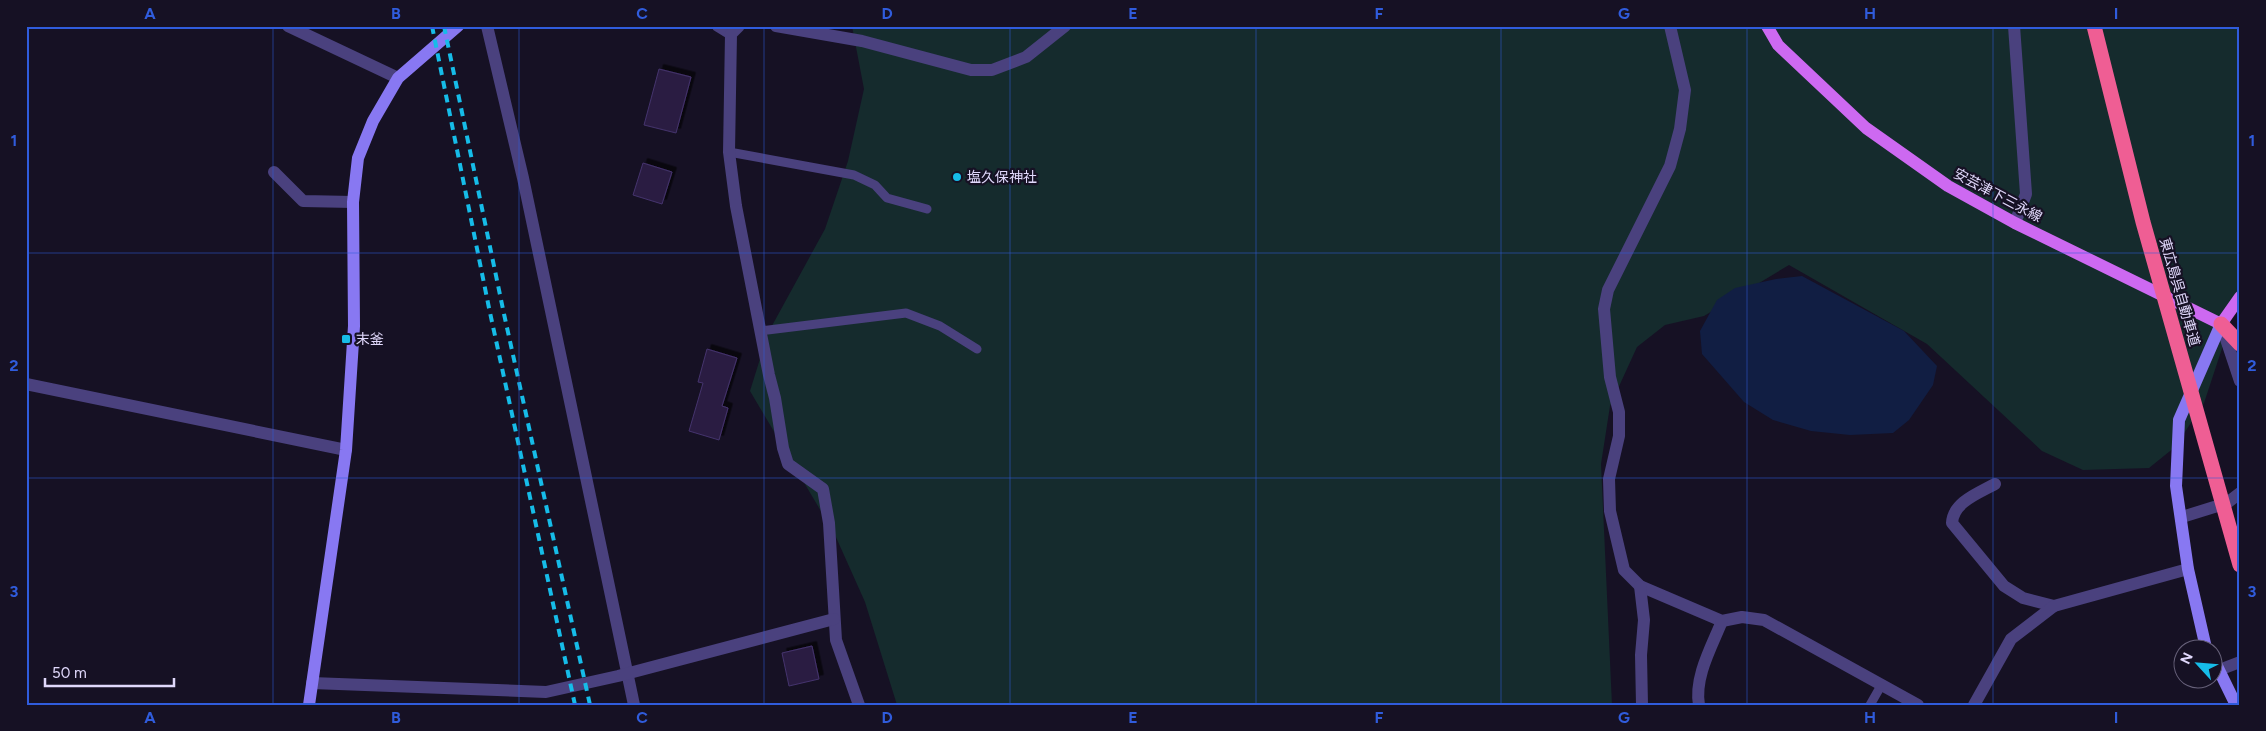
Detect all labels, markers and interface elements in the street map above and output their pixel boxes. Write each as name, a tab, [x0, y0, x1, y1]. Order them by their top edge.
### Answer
text: A	[144, 4, 156, 23]
text: B	[391, 4, 401, 23]
text: C	[636, 4, 648, 23]
text: D	[881, 4, 893, 23]
text: E	[1128, 4, 1138, 23]
text: F	[1375, 4, 1384, 23]
text: G	[1618, 4, 1630, 23]
text: H	[1864, 4, 1876, 23]
text: I	[2114, 4, 2118, 23]
text: 1	[11, 131, 17, 150]
text: 1	[2249, 131, 2255, 150]
street label: 安芸津下三永線	[1951, 165, 2045, 226]
place label: 塩久保神社	[967, 169, 1037, 186]
marker: 塩久保神社	[951, 171, 963, 183]
street label: 東広島呉自動車道	[2156, 236, 2203, 348]
place label: 末釜	[356, 331, 384, 348]
marker: 末釜	[340, 333, 352, 345]
text: 2	[9, 356, 19, 375]
text: 2	[2247, 356, 2257, 375]
text: 3	[10, 582, 19, 601]
text: 3	[2248, 582, 2257, 601]
north arrow	[2174, 638, 2224, 688]
text: N	[2177, 650, 2197, 667]
scale bar	[45, 656, 174, 688]
text: 50 m	[52, 664, 87, 682]
text: A	[144, 708, 156, 727]
text: B	[391, 708, 401, 727]
text: C	[636, 708, 648, 727]
text: D	[881, 708, 893, 727]
text: E	[1128, 708, 1138, 727]
text: F	[1375, 708, 1384, 727]
text: G	[1618, 708, 1630, 727]
text: H	[1864, 708, 1876, 727]
text: I	[2114, 708, 2118, 727]

